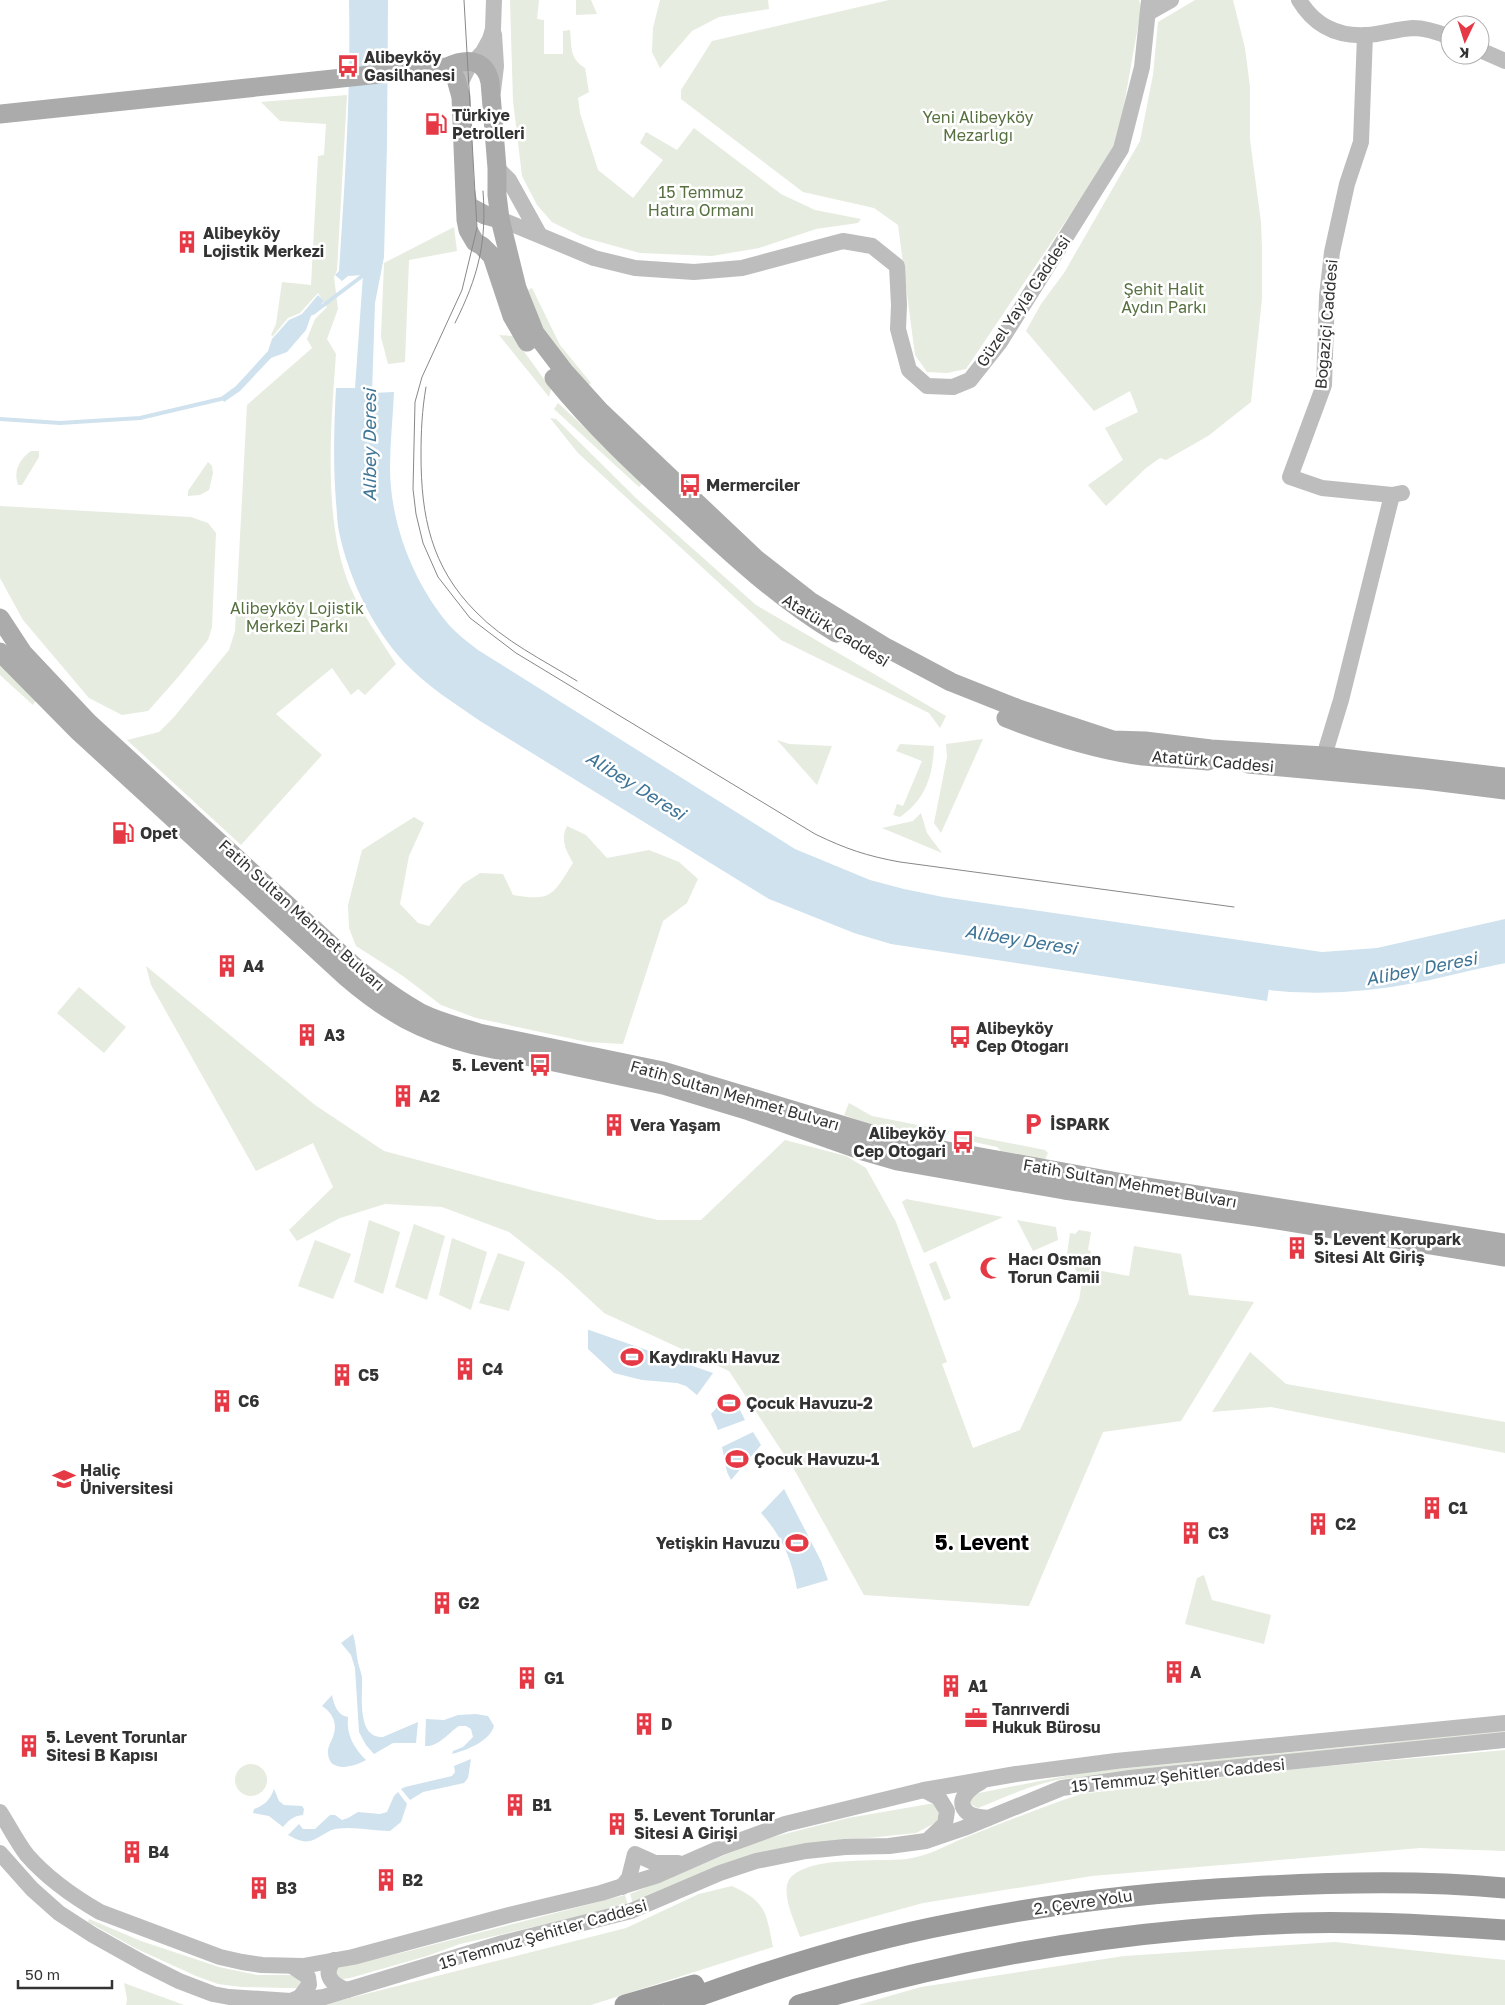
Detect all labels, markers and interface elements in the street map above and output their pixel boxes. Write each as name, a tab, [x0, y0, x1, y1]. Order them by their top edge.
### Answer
north arrow	[1440, 15, 1490, 65]
text: K	[1458, 45, 1470, 62]
place label: Alibeyköy Gasilhanesi	[364, 47, 455, 85]
bus stop icon: Alibeyköy Gasilhanesi	[335, 53, 361, 79]
place label: Türkiye Petrolleri	[452, 105, 525, 143]
park label: Yeni Alibeyköy Mezarlığı	[923, 107, 1033, 145]
fuel station icon: Türkiye Petrolleri	[423, 111, 449, 137]
park label: 15 Temmuz Hatıra Ormanı	[648, 182, 754, 220]
place label: Alibeyköy Lojistik Merkezi	[203, 223, 324, 261]
building icon: Alibeyköy Lojistik Merkezi	[174, 229, 200, 255]
street label: Güzel Yayla Caddesi	[972, 232, 1074, 370]
street label: Boğaziçi Caddesi	[1310, 258, 1342, 390]
park label: Şehit Halit Aydın Parkı	[1121, 279, 1207, 317]
water label: Alibey Deresi	[358, 386, 380, 501]
bus stop icon: Mermerciler	[677, 472, 703, 498]
place label: Mermerciler	[706, 475, 800, 495]
street label: Atatürk Caddesi	[779, 589, 893, 671]
park label: Alibeyköy Lojistik Merkezi Parkı	[230, 598, 364, 636]
water label: Alibey Deresi	[582, 746, 691, 825]
street label: Atatürk Caddesi	[1151, 746, 1275, 776]
fuel station icon: Opet	[110, 820, 136, 846]
place label: Opet	[140, 823, 178, 843]
street label: Fatih Sultan Mehmet Bulvarı	[215, 835, 389, 995]
water label: Alibey Deresi	[964, 919, 1081, 959]
water label: Alibey Deresi	[1364, 946, 1481, 990]
building icon: A4	[214, 953, 240, 979]
place label: A4	[243, 956, 264, 976]
place label: Alibeyköy Cep Otogarı	[976, 1018, 1069, 1056]
building icon: A3	[294, 1022, 320, 1048]
bus stop icon: Alibeyköy Cep Otogarı	[947, 1024, 973, 1050]
place label: A3	[324, 1025, 345, 1045]
bus stop icon: 5. Levent	[527, 1052, 553, 1078]
place label: 5. Levent	[452, 1055, 524, 1075]
street label: Fatih Sultan Mehmet Bulvarı	[628, 1056, 842, 1134]
building icon: A2	[390, 1083, 416, 1109]
place label: A2	[419, 1086, 440, 1106]
parking icon: İSPARK	[1020, 1111, 1046, 1137]
building icon: Vera Yaşam	[601, 1112, 627, 1138]
place label: İSPARK	[1050, 1114, 1110, 1134]
place label: Vera Yaşam	[630, 1115, 721, 1135]
place label: Alibeyköy Cep Otogari	[853, 1123, 946, 1161]
bus stop icon: Alibeyköy Cep Otogari	[950, 1129, 976, 1155]
street label: Fatih Sultan Mehmet Bulvarı	[1022, 1154, 1238, 1212]
place label: 5. Levent Korupark Sitesi Alt Giriş	[1314, 1229, 1462, 1267]
building icon: 5. Levent Korupark Sitesi Alt Giriş	[1284, 1235, 1310, 1261]
place label: Hacı Osman Torun Camii	[1008, 1249, 1101, 1287]
mosque icon: Hacı Osman Torun Camii	[978, 1255, 1004, 1281]
sports icon: Kaydıraklı Havuz	[619, 1344, 645, 1370]
place label: Kaydıraklı Havuz	[649, 1347, 780, 1367]
building icon: C4	[452, 1356, 478, 1382]
place label: C4	[482, 1359, 503, 1379]
building icon: C5	[329, 1362, 355, 1388]
place label: C5	[358, 1365, 379, 1385]
building icon: C6	[209, 1388, 235, 1414]
sports icon: Çocuk Havuzu-2	[716, 1390, 742, 1416]
place label: C6	[238, 1391, 260, 1411]
place label: Çocuk Havuzu-2	[746, 1393, 873, 1413]
sports icon: Çocuk Havuzu-1	[724, 1446, 750, 1472]
place label: Çocuk Havuzu-1	[754, 1449, 879, 1469]
place label: Haliç Üniversitesi	[80, 1460, 173, 1498]
school or university icon: Haliç Üniversitesi	[51, 1466, 77, 1492]
building icon: C1	[1419, 1495, 1445, 1521]
place label: C1	[1448, 1498, 1468, 1518]
building icon: C2	[1305, 1511, 1331, 1537]
place label: C2	[1335, 1514, 1356, 1534]
building icon: C3	[1178, 1520, 1204, 1546]
place label: C3	[1208, 1523, 1229, 1543]
district label: 5. Levent	[935, 1529, 1029, 1555]
sports icon: Yetişkin Havuzu	[784, 1530, 810, 1556]
place label: Yetişkin Havuzu	[656, 1533, 780, 1553]
building icon: G2	[429, 1590, 455, 1616]
place label: G2	[458, 1593, 480, 1613]
building icon: A	[1161, 1659, 1187, 1685]
place label: A	[1190, 1662, 1202, 1682]
building icon: G1	[514, 1665, 540, 1691]
place label: G1	[544, 1668, 564, 1688]
building icon: A1	[938, 1673, 964, 1699]
place label: A1	[968, 1676, 988, 1696]
place label: Tanrıverdi Hukuk Bürosu	[992, 1699, 1101, 1737]
office icon: Tanrıverdi Hukuk Bürosu	[963, 1705, 989, 1731]
building icon: D	[631, 1711, 657, 1737]
place label: D	[661, 1714, 672, 1734]
place label: 5. Levent Torunlar Sitesi B Kapısı	[46, 1727, 187, 1765]
building icon: 5. Levent Torunlar Sitesi B Kapısı	[16, 1733, 42, 1759]
street label: 15 Temmuz Şehitler Caddesi	[1070, 1754, 1286, 1796]
building icon: B1	[502, 1792, 528, 1818]
place label: B1	[532, 1795, 552, 1815]
place label: 5. Levent Torunlar Sitesi A Girişi	[634, 1805, 775, 1843]
building icon: 5. Levent Torunlar Sitesi A Girişi	[604, 1811, 630, 1837]
building icon: B4	[119, 1839, 145, 1865]
place label: B4	[148, 1842, 169, 1862]
building icon: B2	[373, 1867, 399, 1893]
place label: B2	[402, 1870, 423, 1890]
building icon: B3	[246, 1875, 272, 1901]
place label: B3	[276, 1878, 297, 1898]
street label: 2. Çevre Yolu	[1032, 1885, 1134, 1919]
street label: 15 Temmuz Şehitler Caddesi	[437, 1895, 649, 1973]
scale bar	[18, 1958, 111, 1990]
text: 50 m	[25, 1965, 60, 1983]

